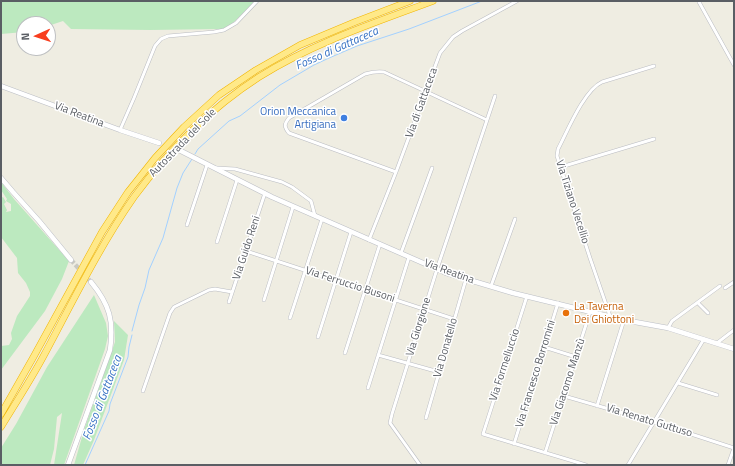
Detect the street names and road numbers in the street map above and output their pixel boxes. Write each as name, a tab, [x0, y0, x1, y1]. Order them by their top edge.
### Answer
street label: Via di Gattaceca	[403, 66, 441, 140]
street label: Via Reatina	[52, 99, 106, 131]
street label: Autostrada del Sole	[147, 106, 219, 180]
street label: Via Tiziano Vecellio	[552, 159, 592, 245]
street label: Via Guido Reni	[230, 214, 264, 282]
street label: Via Reatina	[422, 257, 476, 287]
street label: Via Ferruccio Busoni	[304, 264, 396, 306]
street label: Via Giorgione	[404, 296, 434, 358]
street label: Via Donatello	[431, 317, 461, 379]
street label: Via Francesco Borromini	[513, 319, 559, 429]
street label: Via Formelluccio	[487, 327, 523, 403]
street label: Via Giacomo Manzù	[548, 337, 588, 427]
street label: Via Renato Guttuso	[604, 402, 694, 440]

